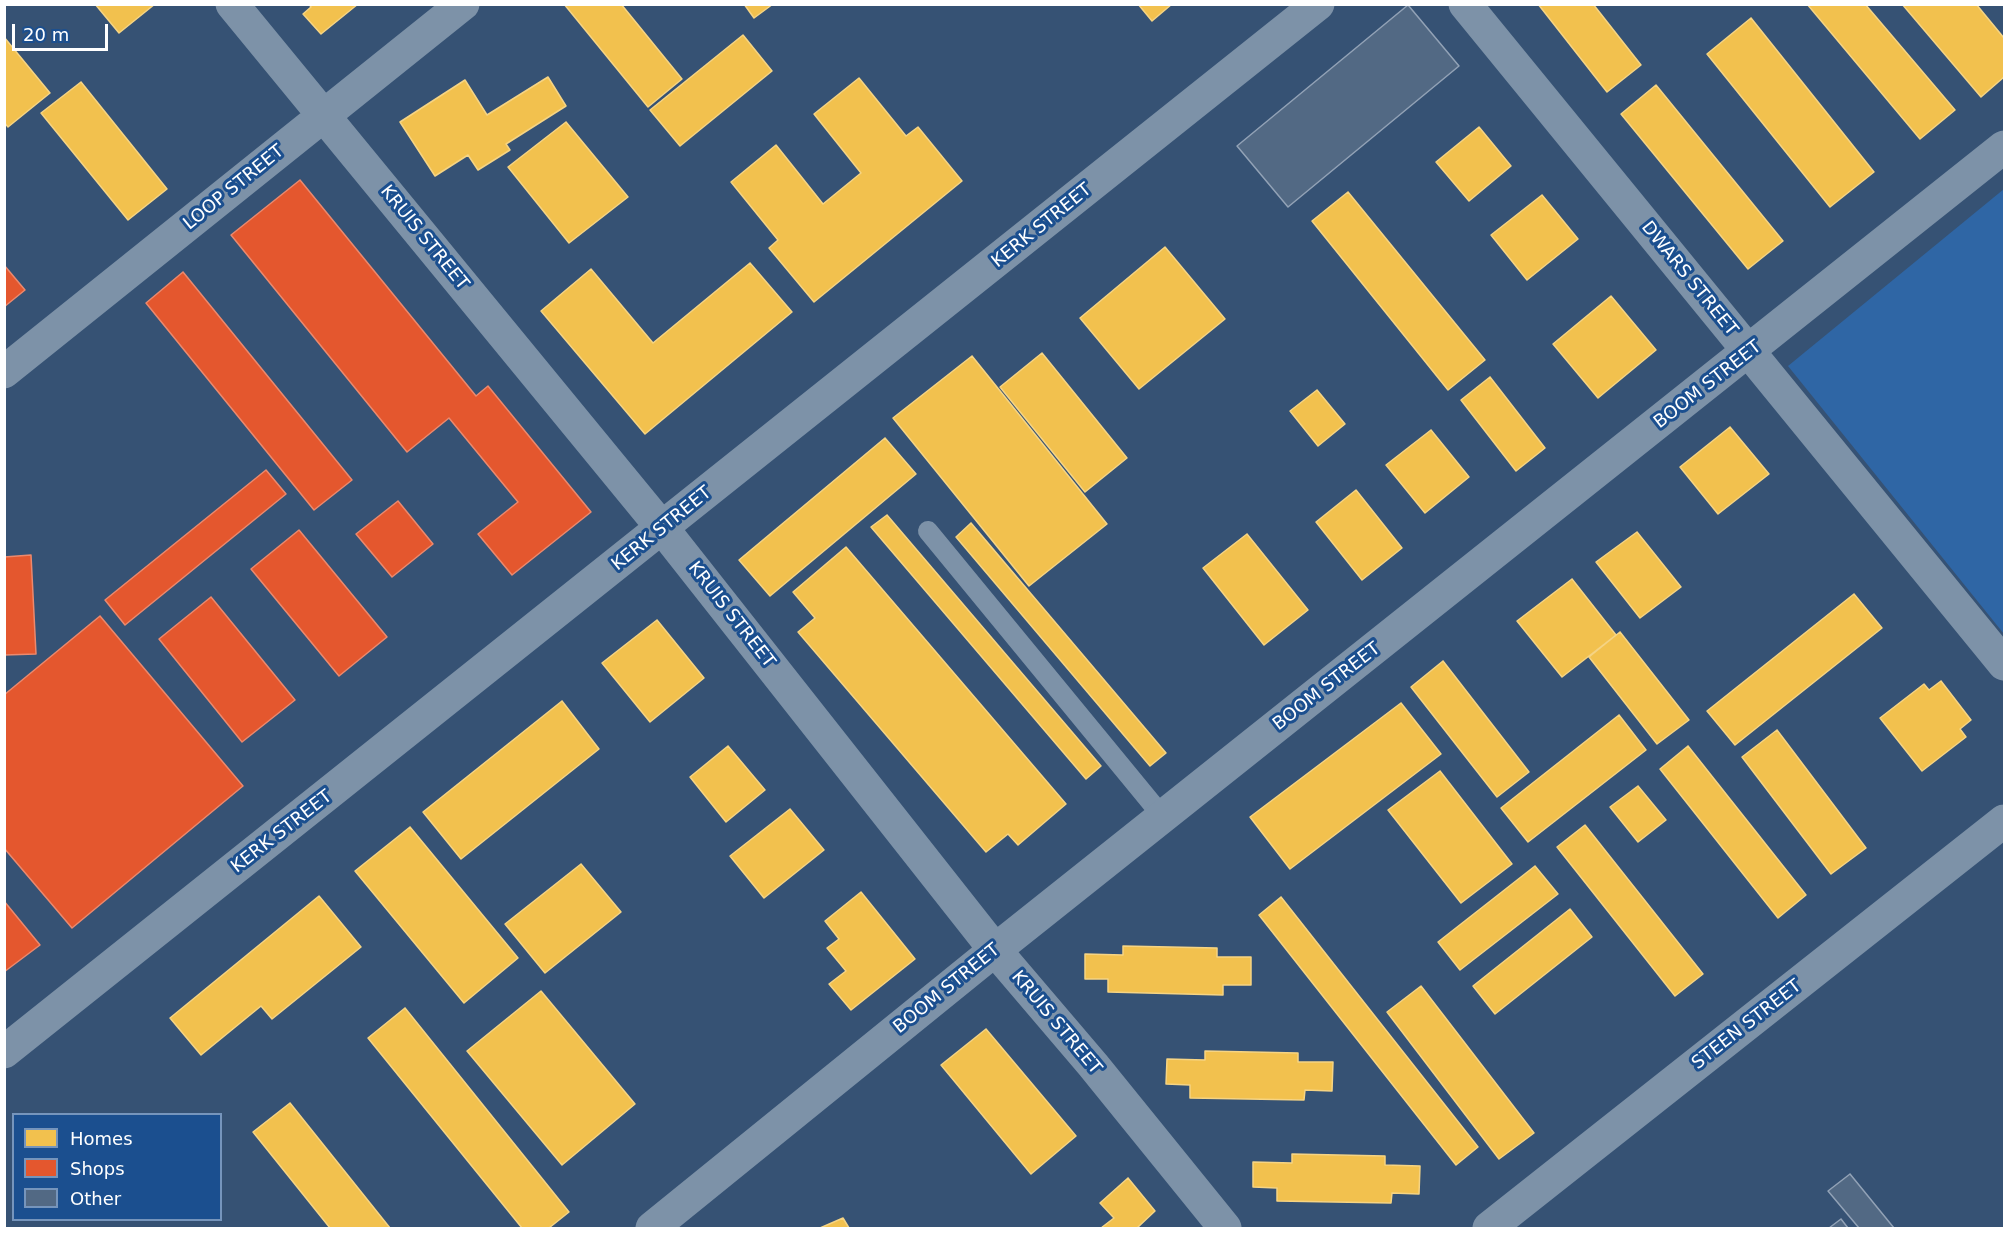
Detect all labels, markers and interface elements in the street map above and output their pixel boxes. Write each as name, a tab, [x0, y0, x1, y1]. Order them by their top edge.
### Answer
scale bar	[15, 12, 111, 50]
text: 20 m	[23, 24, 69, 45]
street label: LOOP STREET	[179, 141, 289, 235]
street label: KERK STREET	[988, 179, 1096, 273]
street label: KRUIS STREET	[375, 181, 473, 295]
street label: DWARS STREET	[1636, 217, 1742, 341]
street label: BOOM STREET	[1650, 336, 1766, 434]
street label: KERK STREET	[608, 482, 716, 576]
street label: KRUIS STREET	[683, 558, 779, 672]
street label: BOOM STREET	[1269, 638, 1385, 736]
street label: KERK STREET	[227, 786, 337, 878]
street label: BOOM STREET	[890, 940, 1004, 1038]
street label: KRUIS STREET	[1006, 967, 1106, 1079]
street label: STEEN STREET	[1688, 976, 1806, 1074]
legend	[12, 1113, 222, 1221]
text: Homes	[70, 1128, 133, 1149]
text: Shops	[70, 1158, 125, 1179]
text: Other	[70, 1188, 121, 1209]

